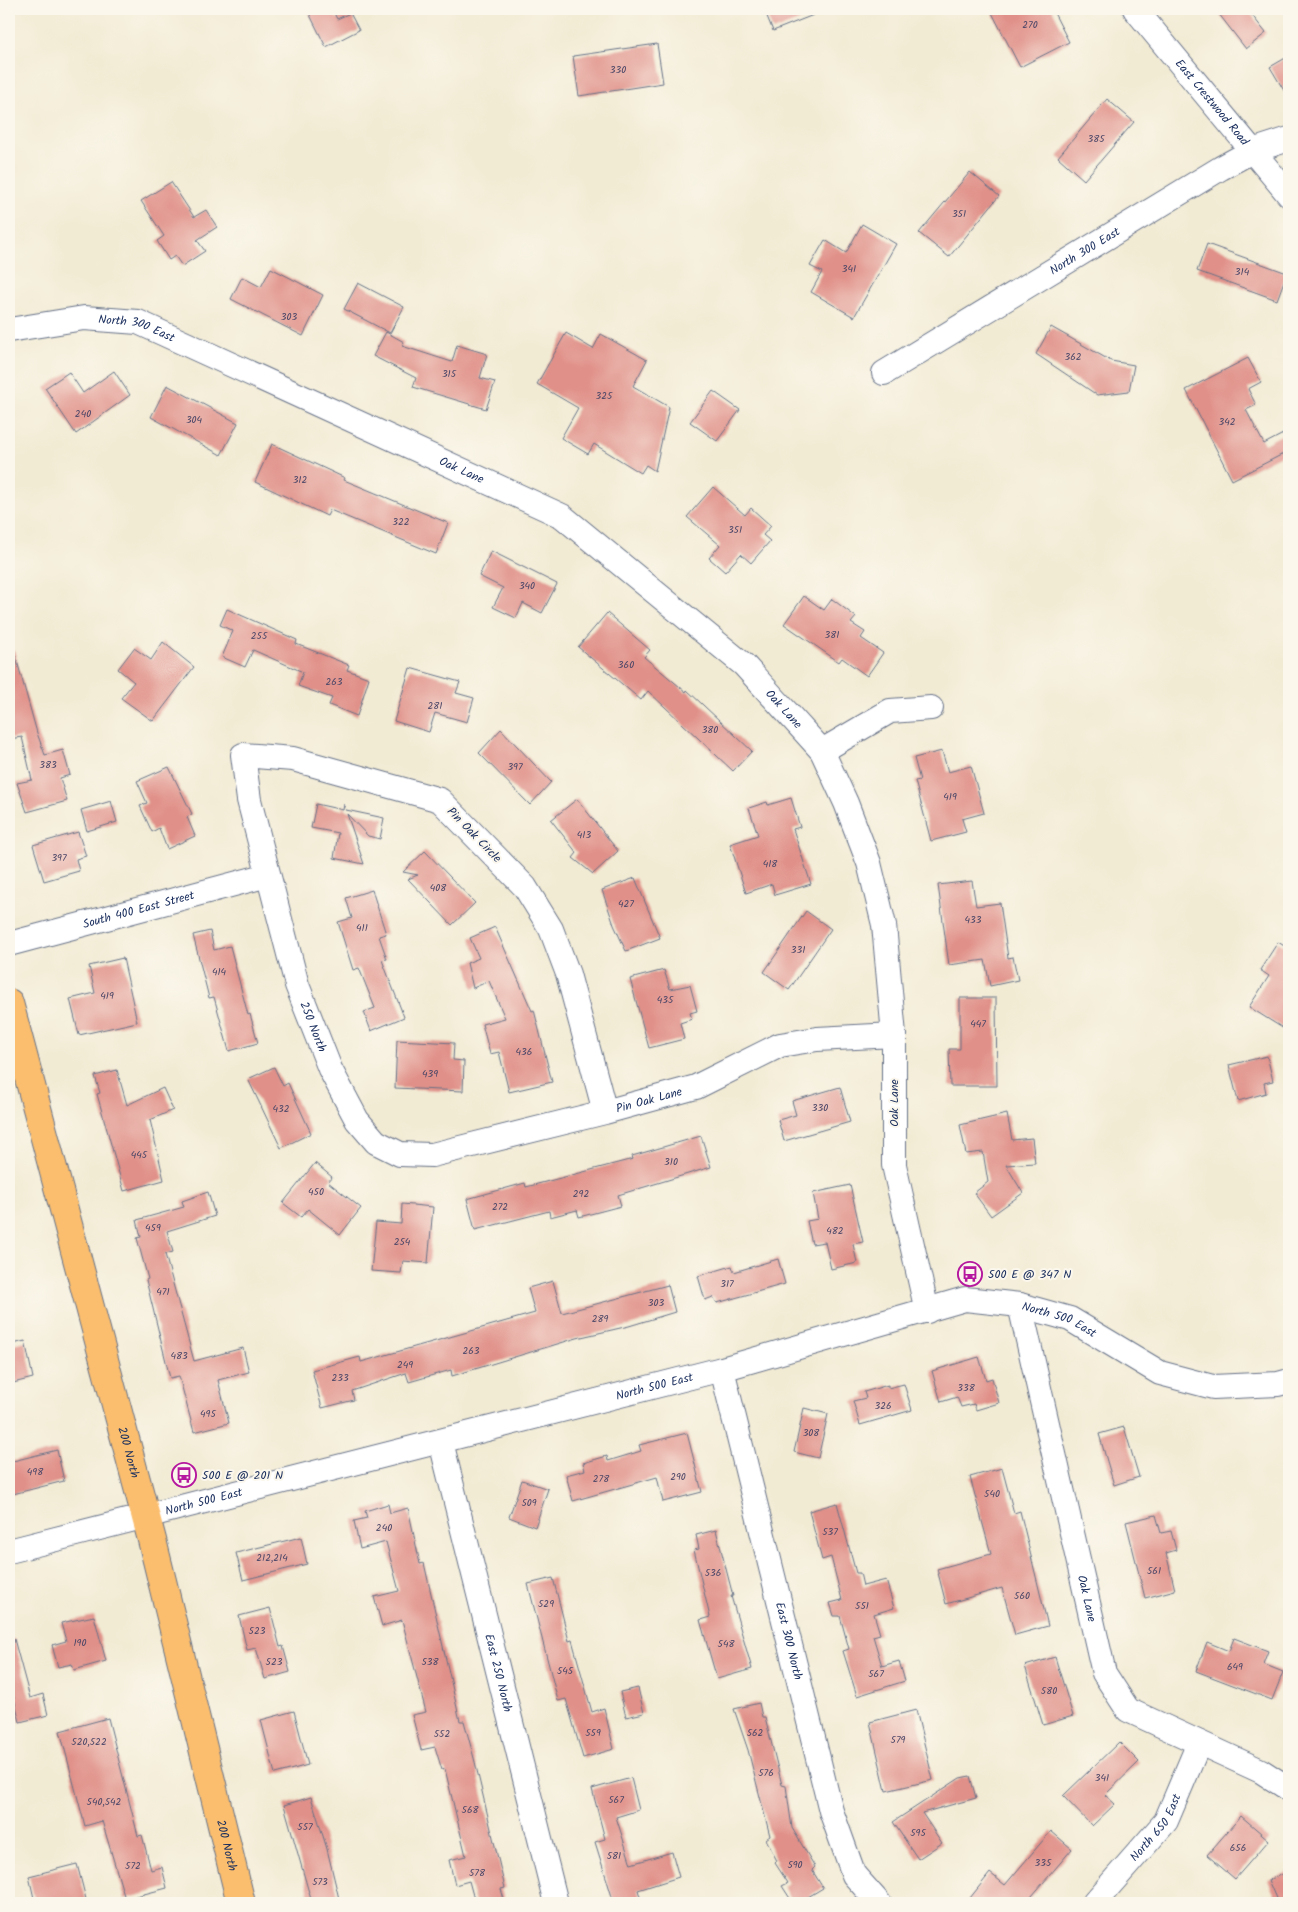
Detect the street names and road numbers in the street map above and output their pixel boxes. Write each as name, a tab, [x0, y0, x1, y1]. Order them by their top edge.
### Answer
street label: East Crestwood Road	[1171, 55, 1254, 150]
street label: North 300 East	[1046, 222, 1124, 280]
street label: North 300 East	[98, 310, 178, 347]
street label: Oak Lane	[436, 452, 488, 489]
street label: Oak Lane	[761, 685, 807, 733]
street label: Pin Oak Circle	[442, 803, 506, 868]
street label: South 400 East Street	[81, 885, 197, 933]
street label: 250 North	[295, 999, 332, 1055]
street label: Oak Lane	[885, 1079, 904, 1127]
street label: Pin Oak Lane	[614, 1082, 685, 1118]
street label: North 500 East	[1020, 1296, 1101, 1343]
street label: North 500 East	[614, 1367, 695, 1405]
street label: 200 North	[113, 1425, 145, 1480]
street label: North 500 East	[163, 1482, 245, 1520]
street label: Oak Lane	[1072, 1573, 1102, 1624]
street label: East 300 North	[770, 1600, 808, 1682]
street label: East 250 North	[480, 1632, 518, 1714]
street label: North 650 East	[1125, 1790, 1186, 1866]
street label: 200 North	[211, 1818, 242, 1873]

